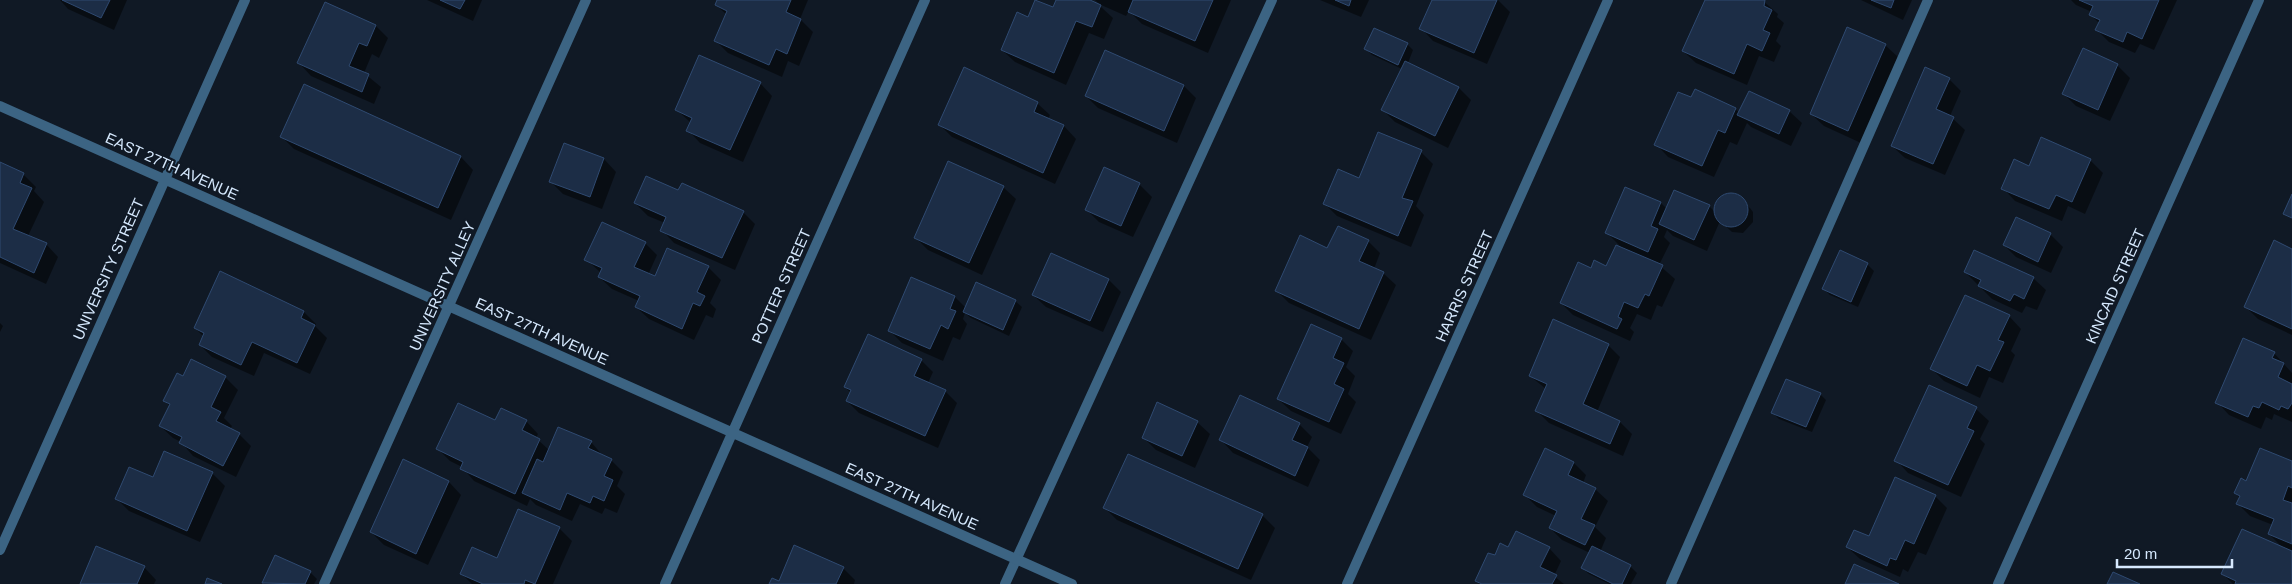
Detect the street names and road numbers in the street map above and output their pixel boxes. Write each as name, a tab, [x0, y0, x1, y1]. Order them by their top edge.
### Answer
street label: EAST 27TH AVENUE	[103, 129, 241, 203]
street label: UNIVERSITY STREET	[69, 196, 147, 342]
street label: UNIVERSITY ALLEY	[406, 219, 478, 353]
street label: POTTER STREET	[748, 226, 814, 346]
street label: KINCAID STREET	[2082, 226, 2148, 346]
street label: HARRIS STREET	[1432, 228, 1496, 344]
street label: EAST 27TH AVENUE	[473, 294, 611, 368]
street label: EAST 27TH AVENUE	[843, 459, 981, 533]

